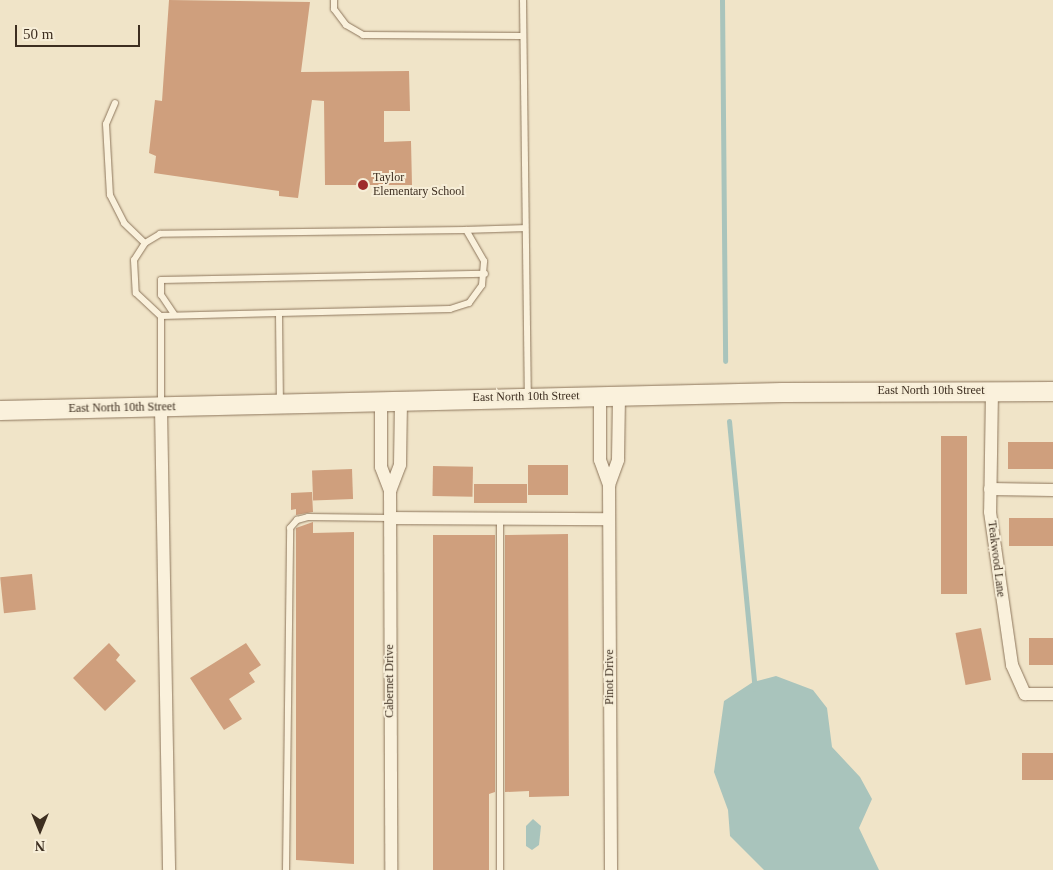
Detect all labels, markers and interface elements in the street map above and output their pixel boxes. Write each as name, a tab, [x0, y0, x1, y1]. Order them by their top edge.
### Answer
scale bar	[18, 15, 142, 47]
text: 50 m	[23, 26, 53, 42]
place label: Taylor Elementary School	[373, 171, 465, 199]
marker: Taylor Elementary School	[357, 179, 369, 191]
street label: East North 10th Street	[878, 384, 984, 398]
street label: East North 10th Street	[472, 389, 580, 405]
street label: East North 10th Street	[68, 400, 176, 416]
street label: Teakwood Lane	[984, 520, 1008, 598]
street label: Cabernet Drive	[383, 644, 397, 718]
street label: Pinot Drive	[603, 649, 617, 705]
north arrow	[15, 805, 65, 855]
text: N	[35, 838, 45, 853]

